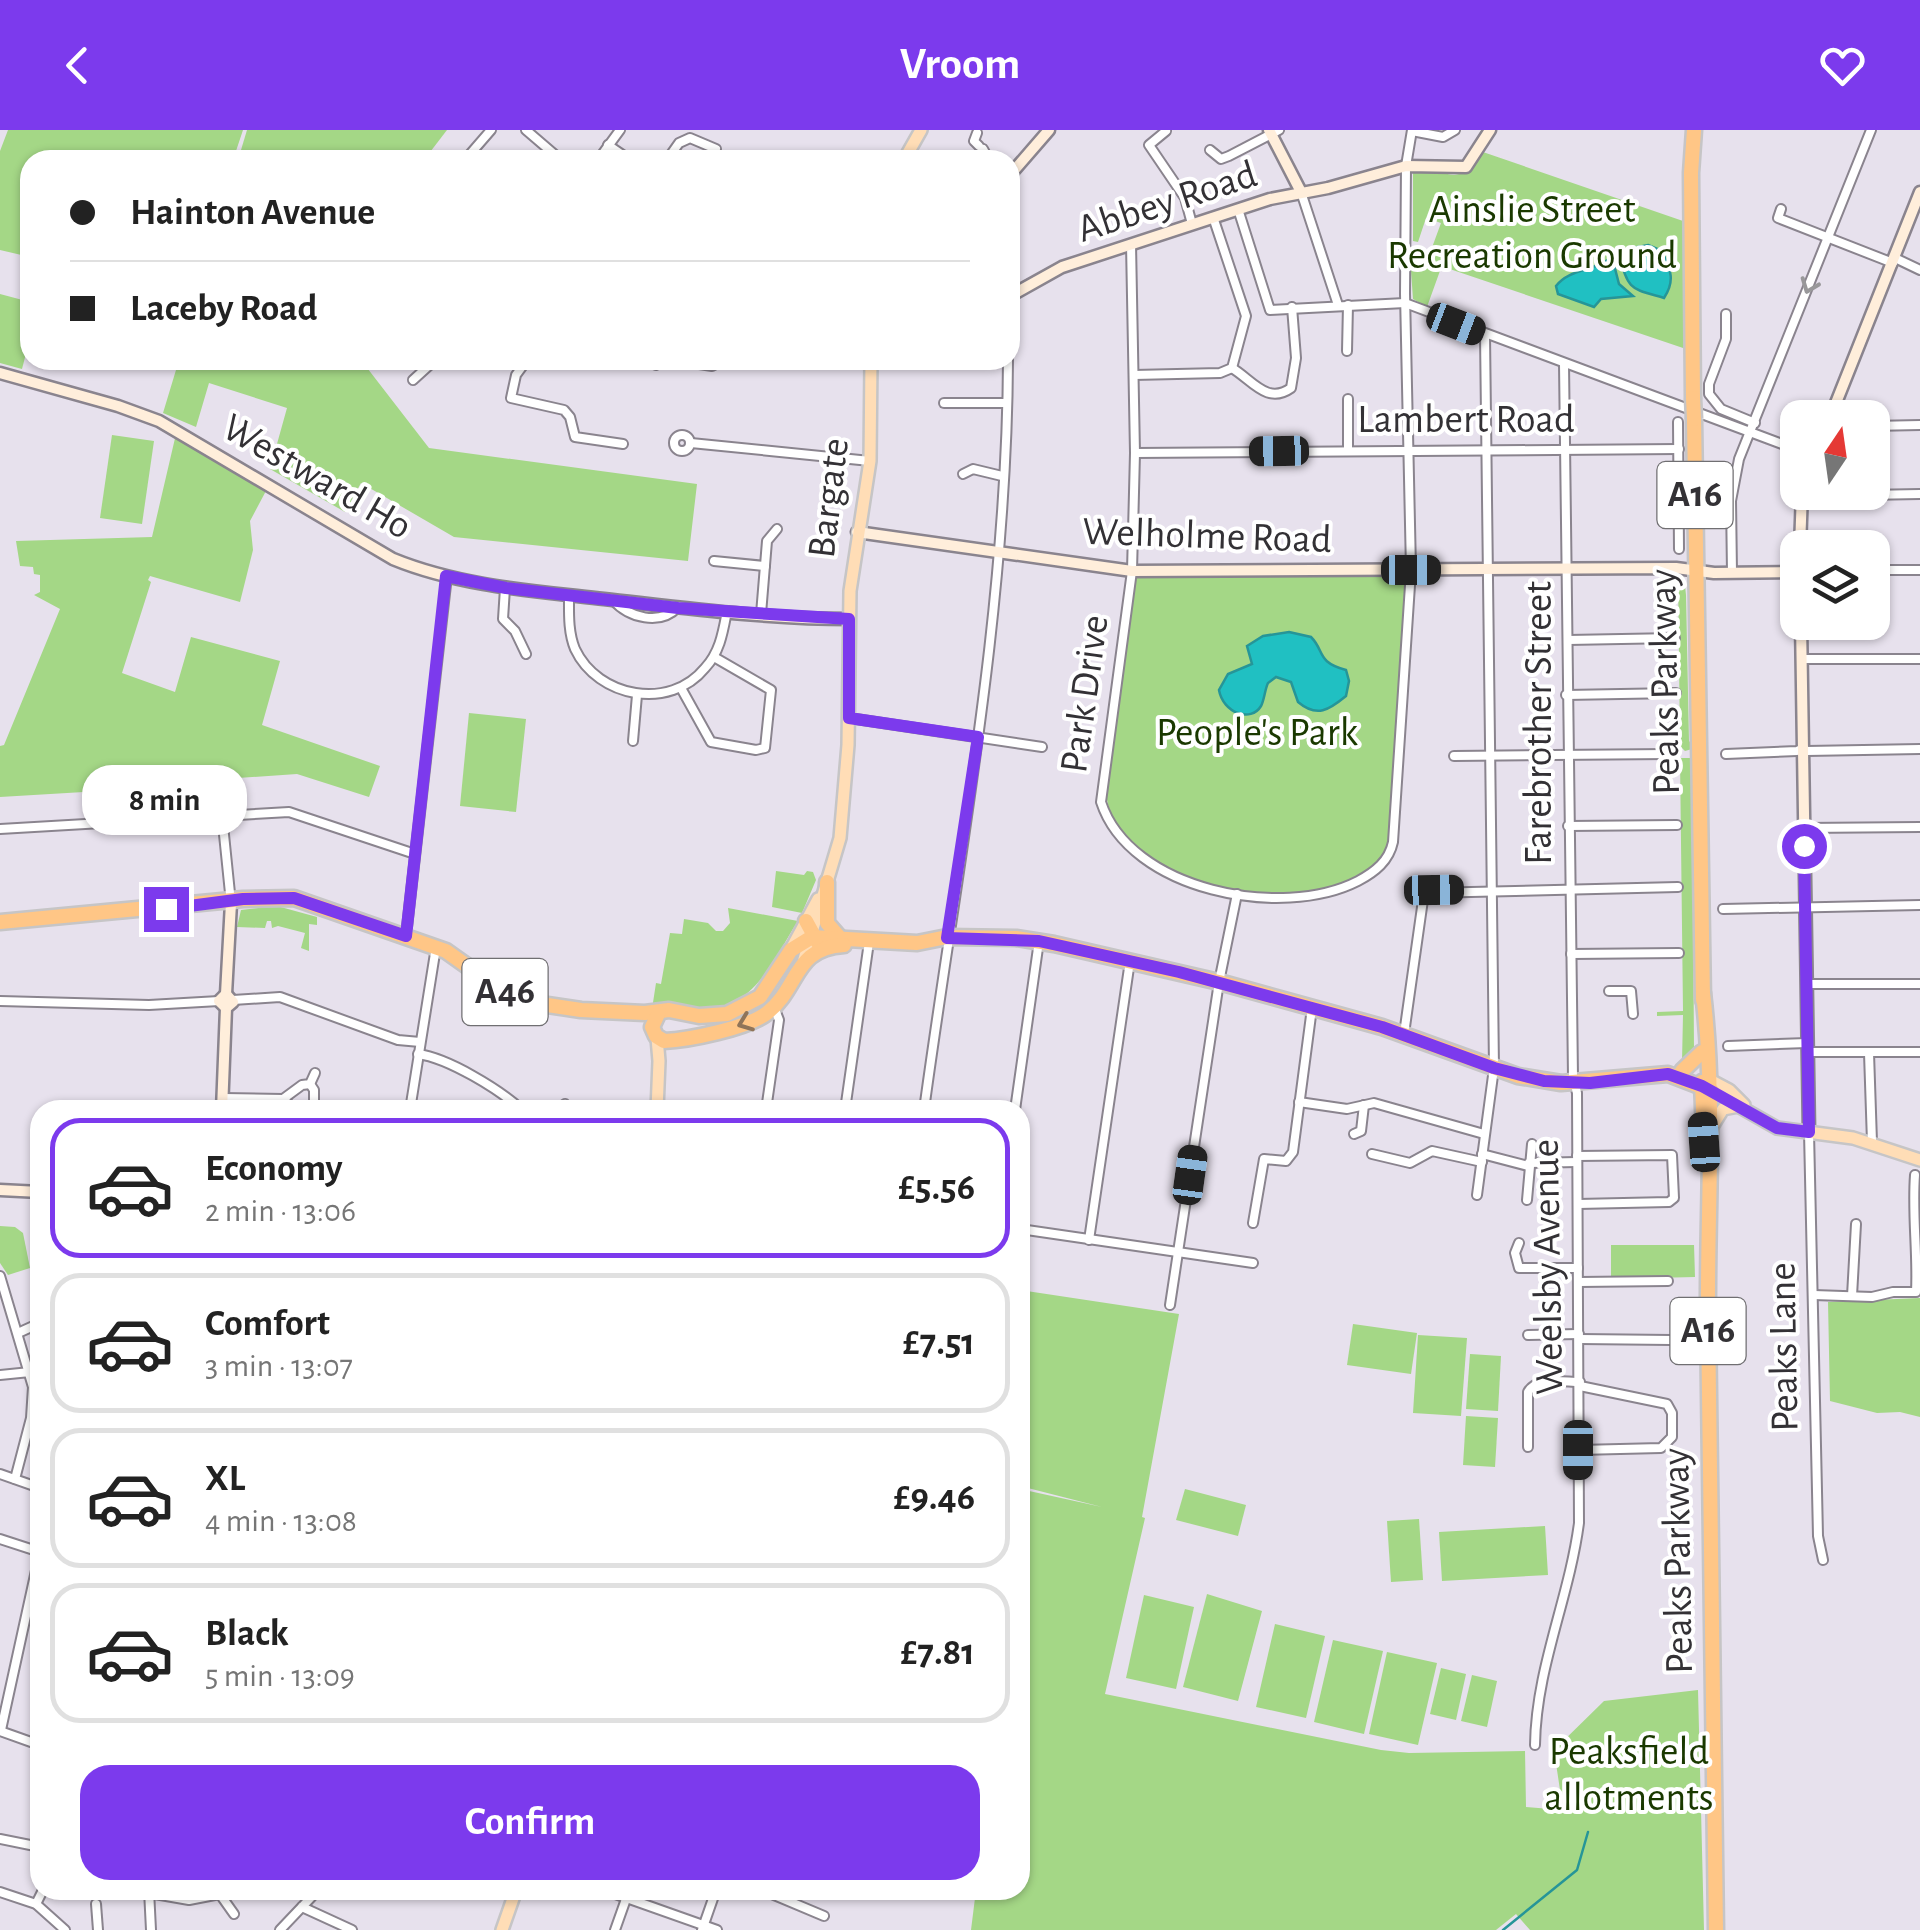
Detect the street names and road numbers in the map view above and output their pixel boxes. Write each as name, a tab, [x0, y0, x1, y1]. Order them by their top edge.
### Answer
street label: Abbey Road	[1072, 154, 1262, 250]
street label: Lambert Road	[1357, 400, 1575, 440]
street label: Westward Ho	[216, 407, 418, 547]
street label: Bargate	[802, 436, 856, 560]
road number: A16	[1658, 462, 1732, 528]
street label: Welholme Road	[1082, 512, 1332, 560]
street label: Peaks Parkway	[1643, 569, 1687, 795]
street label: Farebrother Street	[1519, 581, 1559, 865]
street label: Park Drive	[1054, 613, 1116, 775]
road number: A46	[462, 959, 548, 1025]
street label: Weelsby Avenue	[1526, 1139, 1570, 1395]
street label: Peaks Lane	[1763, 1262, 1805, 1432]
road number: A16	[1670, 1298, 1746, 1364]
street label: Peaks Parkway	[1656, 1448, 1700, 1674]

